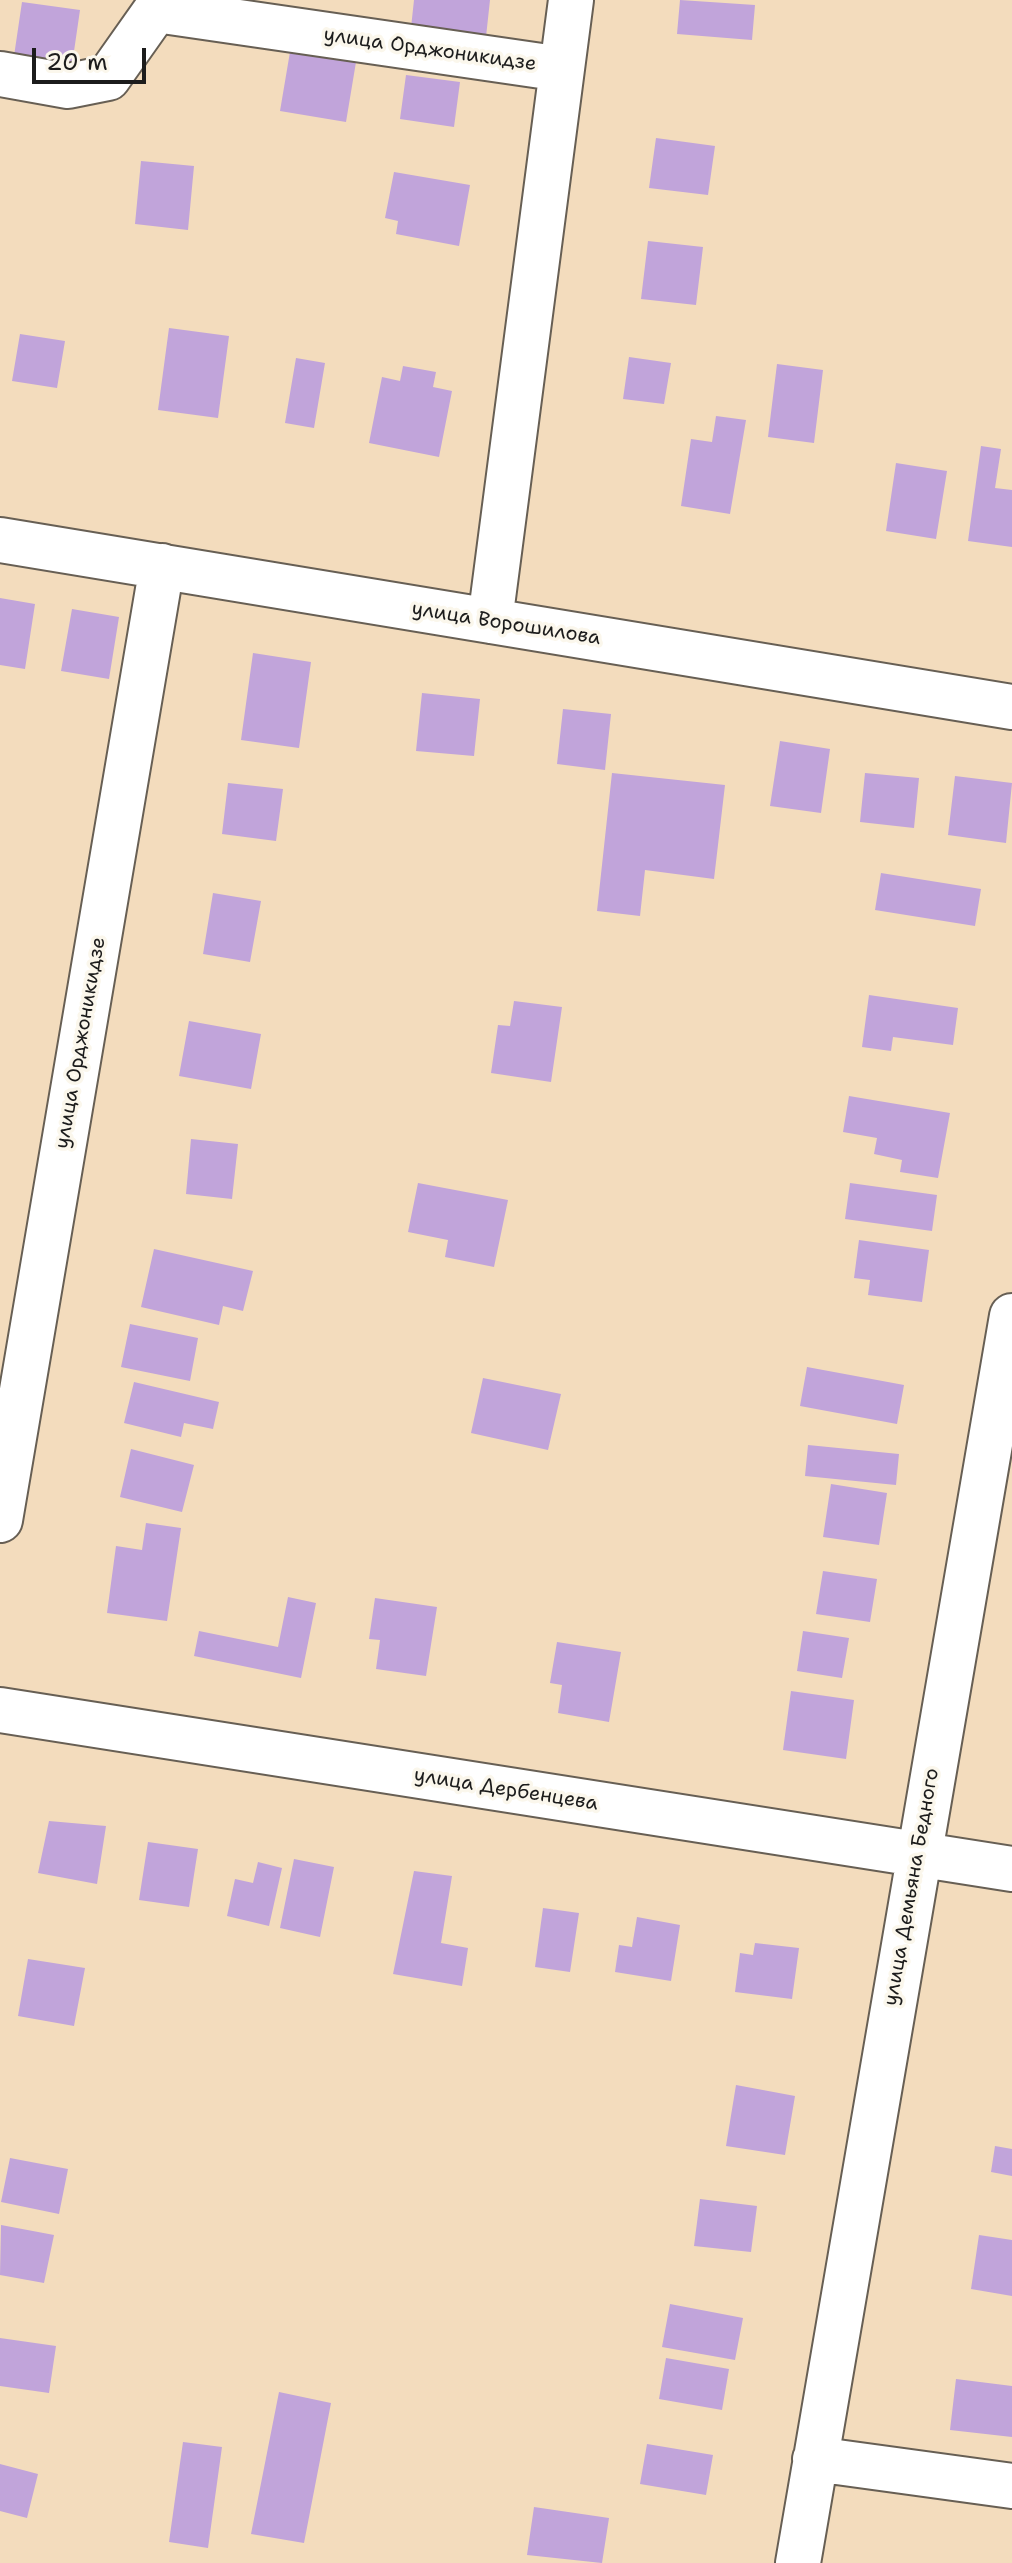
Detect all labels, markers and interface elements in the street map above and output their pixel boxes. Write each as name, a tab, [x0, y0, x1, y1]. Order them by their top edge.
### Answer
street label: улица Орджоникидзе	[322, 23, 538, 77]
scale bar	[36, 32, 150, 82]
text: 20 m	[46, 46, 108, 78]
street label: улица Ворошилова	[410, 597, 602, 651]
street label: улица Орджоникидзе	[51, 935, 111, 1151]
street label: улица Дербенцева	[412, 1764, 600, 1816]
street label: улица Демьяна Бедного	[879, 1766, 945, 2008]

